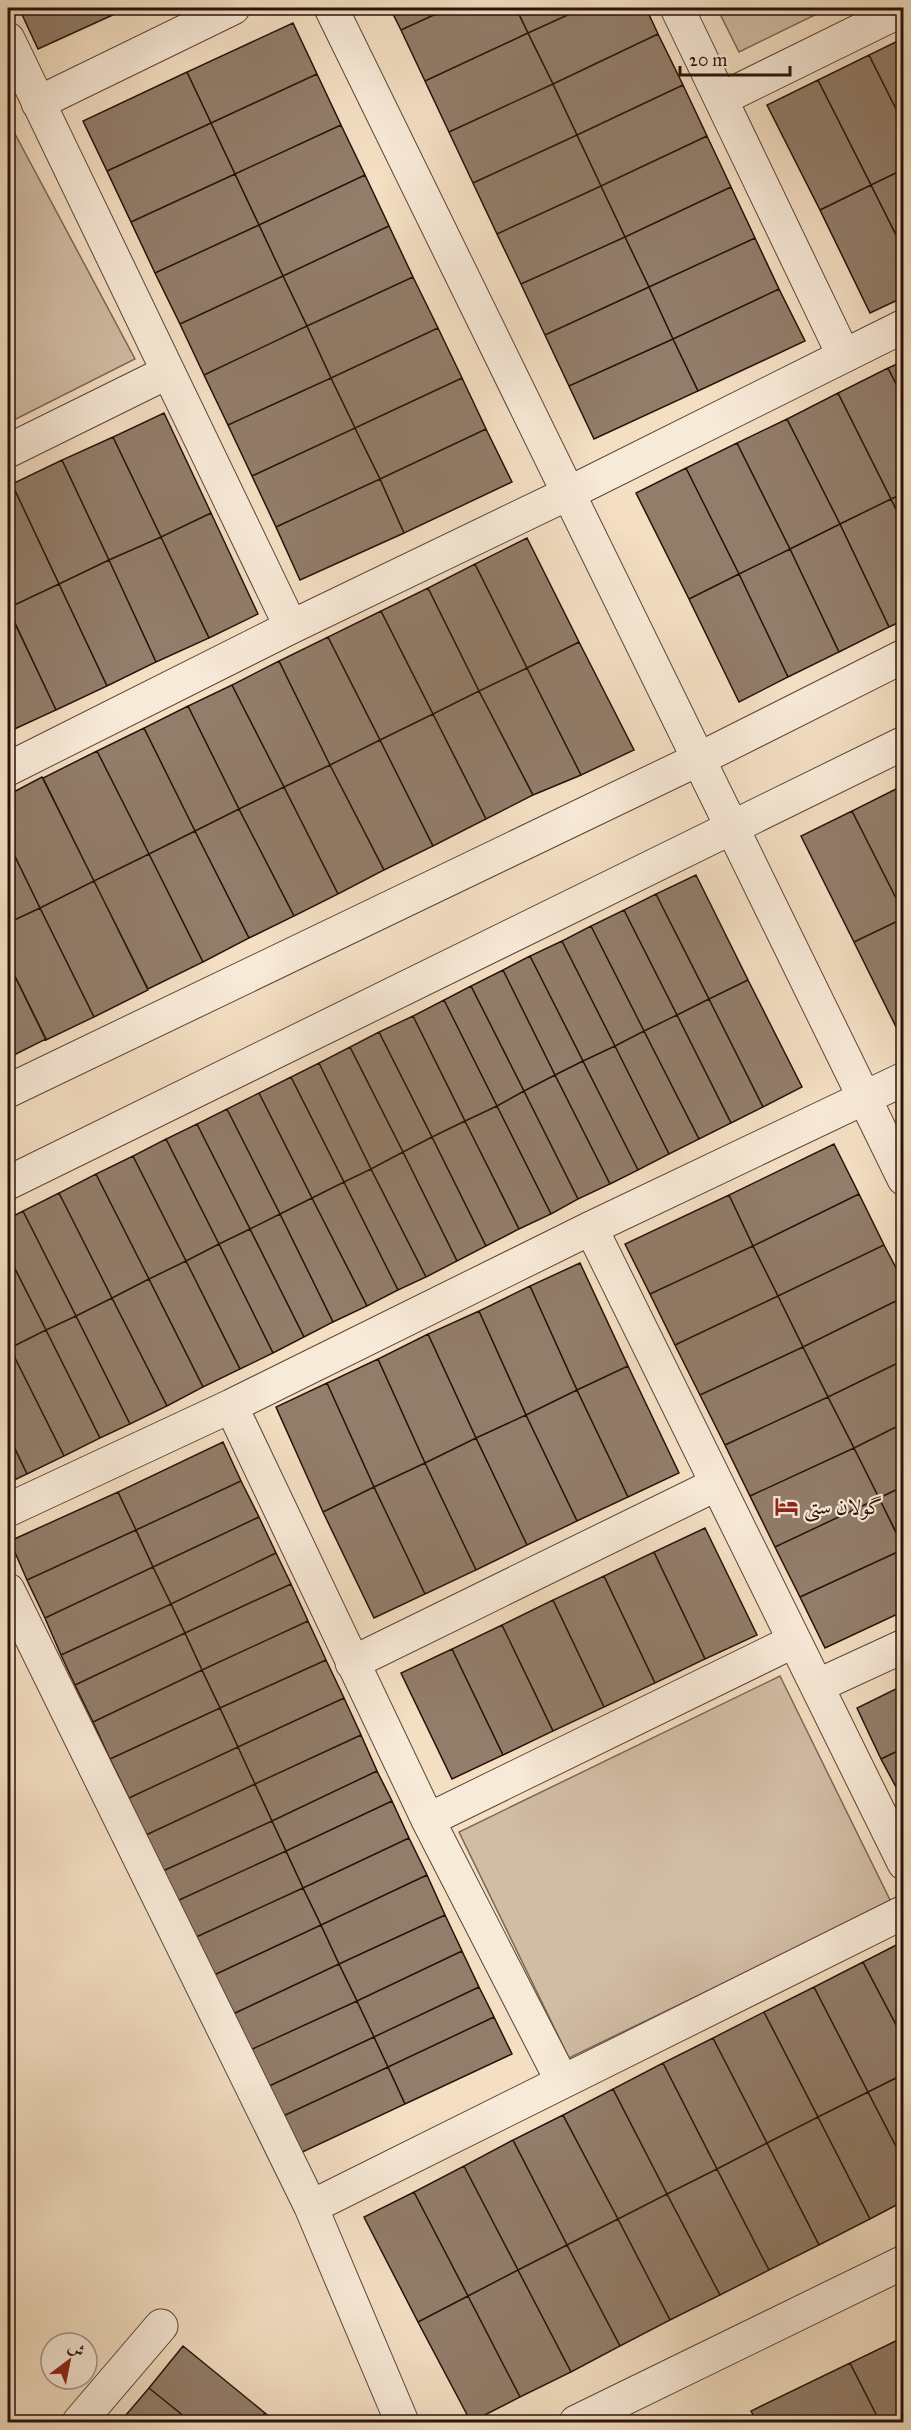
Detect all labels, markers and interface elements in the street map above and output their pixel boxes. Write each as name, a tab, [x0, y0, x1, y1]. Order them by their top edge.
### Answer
scale bar	[680, 39, 790, 77]
text: 20 m	[689, 49, 727, 71]
hotel icon: گولان ستی	[773, 1494, 799, 1520]
place label: گولان ستی	[804, 1494, 882, 1522]
north arrow	[39, 2331, 99, 2391]
text: ش	[65, 2336, 88, 2361]

